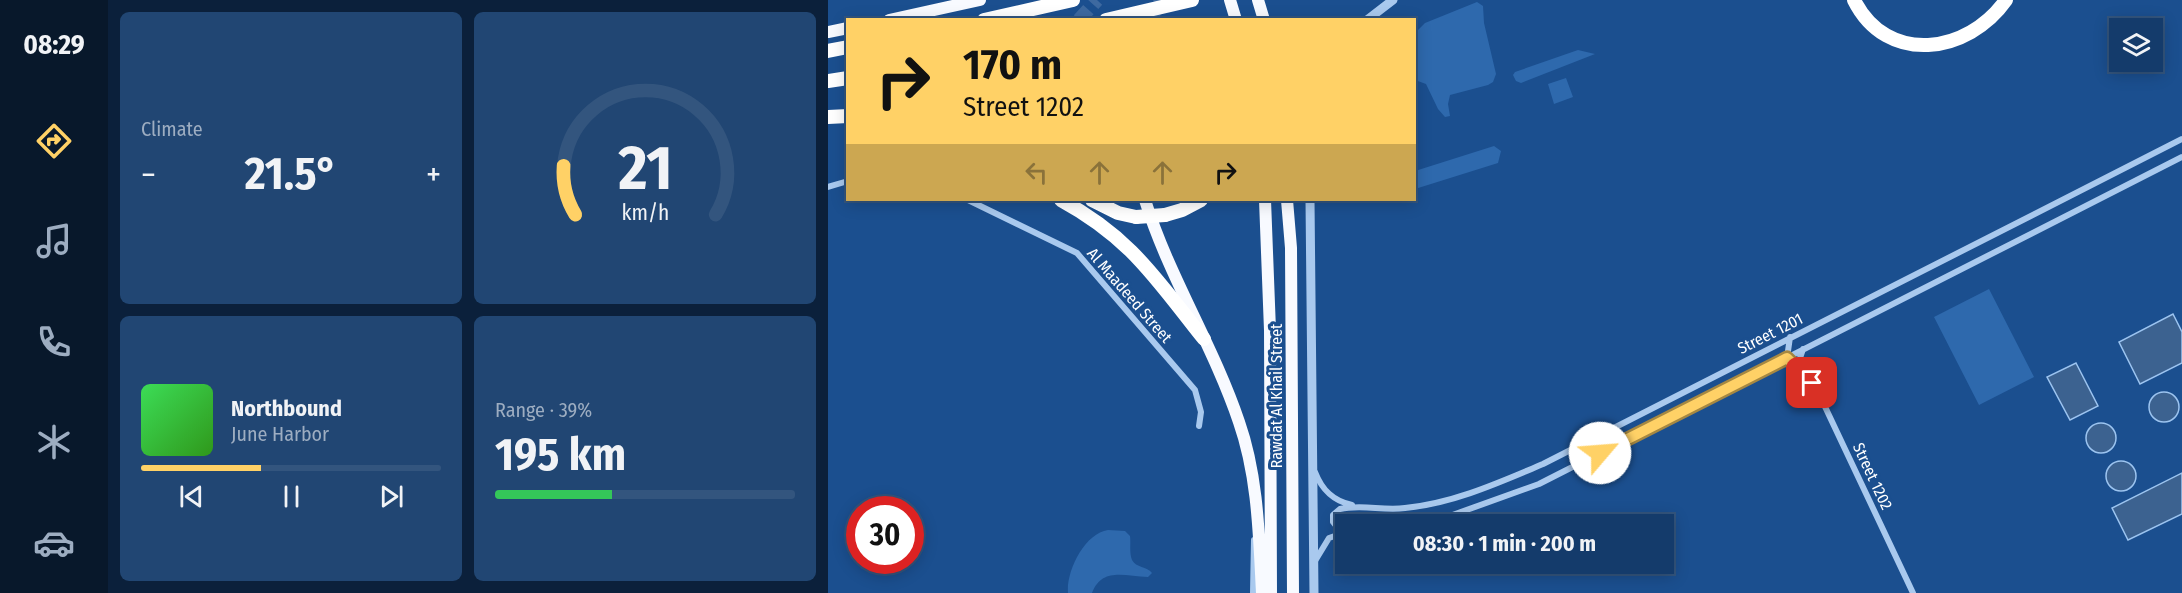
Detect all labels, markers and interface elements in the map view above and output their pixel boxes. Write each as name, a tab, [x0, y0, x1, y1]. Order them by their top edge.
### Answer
map controls	[2109, 18, 2163, 72]
button: layers	[2109, 18, 2163, 72]
text: 08:29	[23, 29, 85, 61]
text: 170 m	[963, 40, 1062, 90]
icon: right	[864, 42, 942, 120]
text: Street 1202	[963, 91, 1084, 123]
text: Climate	[141, 117, 203, 141]
icon: directions	[33, 120, 75, 162]
text: 21	[617, 131, 672, 206]
text: 21.5°	[245, 147, 337, 201]
text: −	[141, 155, 156, 195]
text: +	[426, 155, 441, 195]
icon: left	[1020, 156, 1053, 189]
icon: ahead	[1083, 156, 1116, 189]
icon: ahead	[1146, 156, 1179, 189]
icon: right	[1209, 156, 1242, 189]
text: km/h	[621, 200, 669, 226]
icon: music	[33, 220, 75, 262]
street label: Al Maadeed Street	[1083, 244, 1176, 347]
street label: Street 1201	[1734, 309, 1806, 358]
icon: phone	[33, 321, 75, 363]
street label: Rawdat Al Khail Street	[1267, 323, 1286, 468]
pin	[1786, 357, 1837, 408]
icon: arrive	[1795, 366, 1828, 399]
text: Northbound	[231, 395, 342, 422]
text: Range · 39%	[495, 398, 592, 422]
icon: climate	[33, 421, 75, 463]
position arrow	[1568, 421, 1632, 485]
text: June Harbor	[231, 422, 329, 446]
text: 195 km	[495, 428, 626, 482]
street label: Street 1202	[1849, 440, 1896, 513]
icon: previous	[175, 480, 208, 513]
icon: pause	[275, 480, 308, 513]
icon: next	[375, 480, 408, 513]
speed limit sign: 30	[846, 496, 924, 574]
icon: car	[33, 522, 75, 564]
text: 08:30 · 1 min · 200 m	[1413, 530, 1596, 557]

